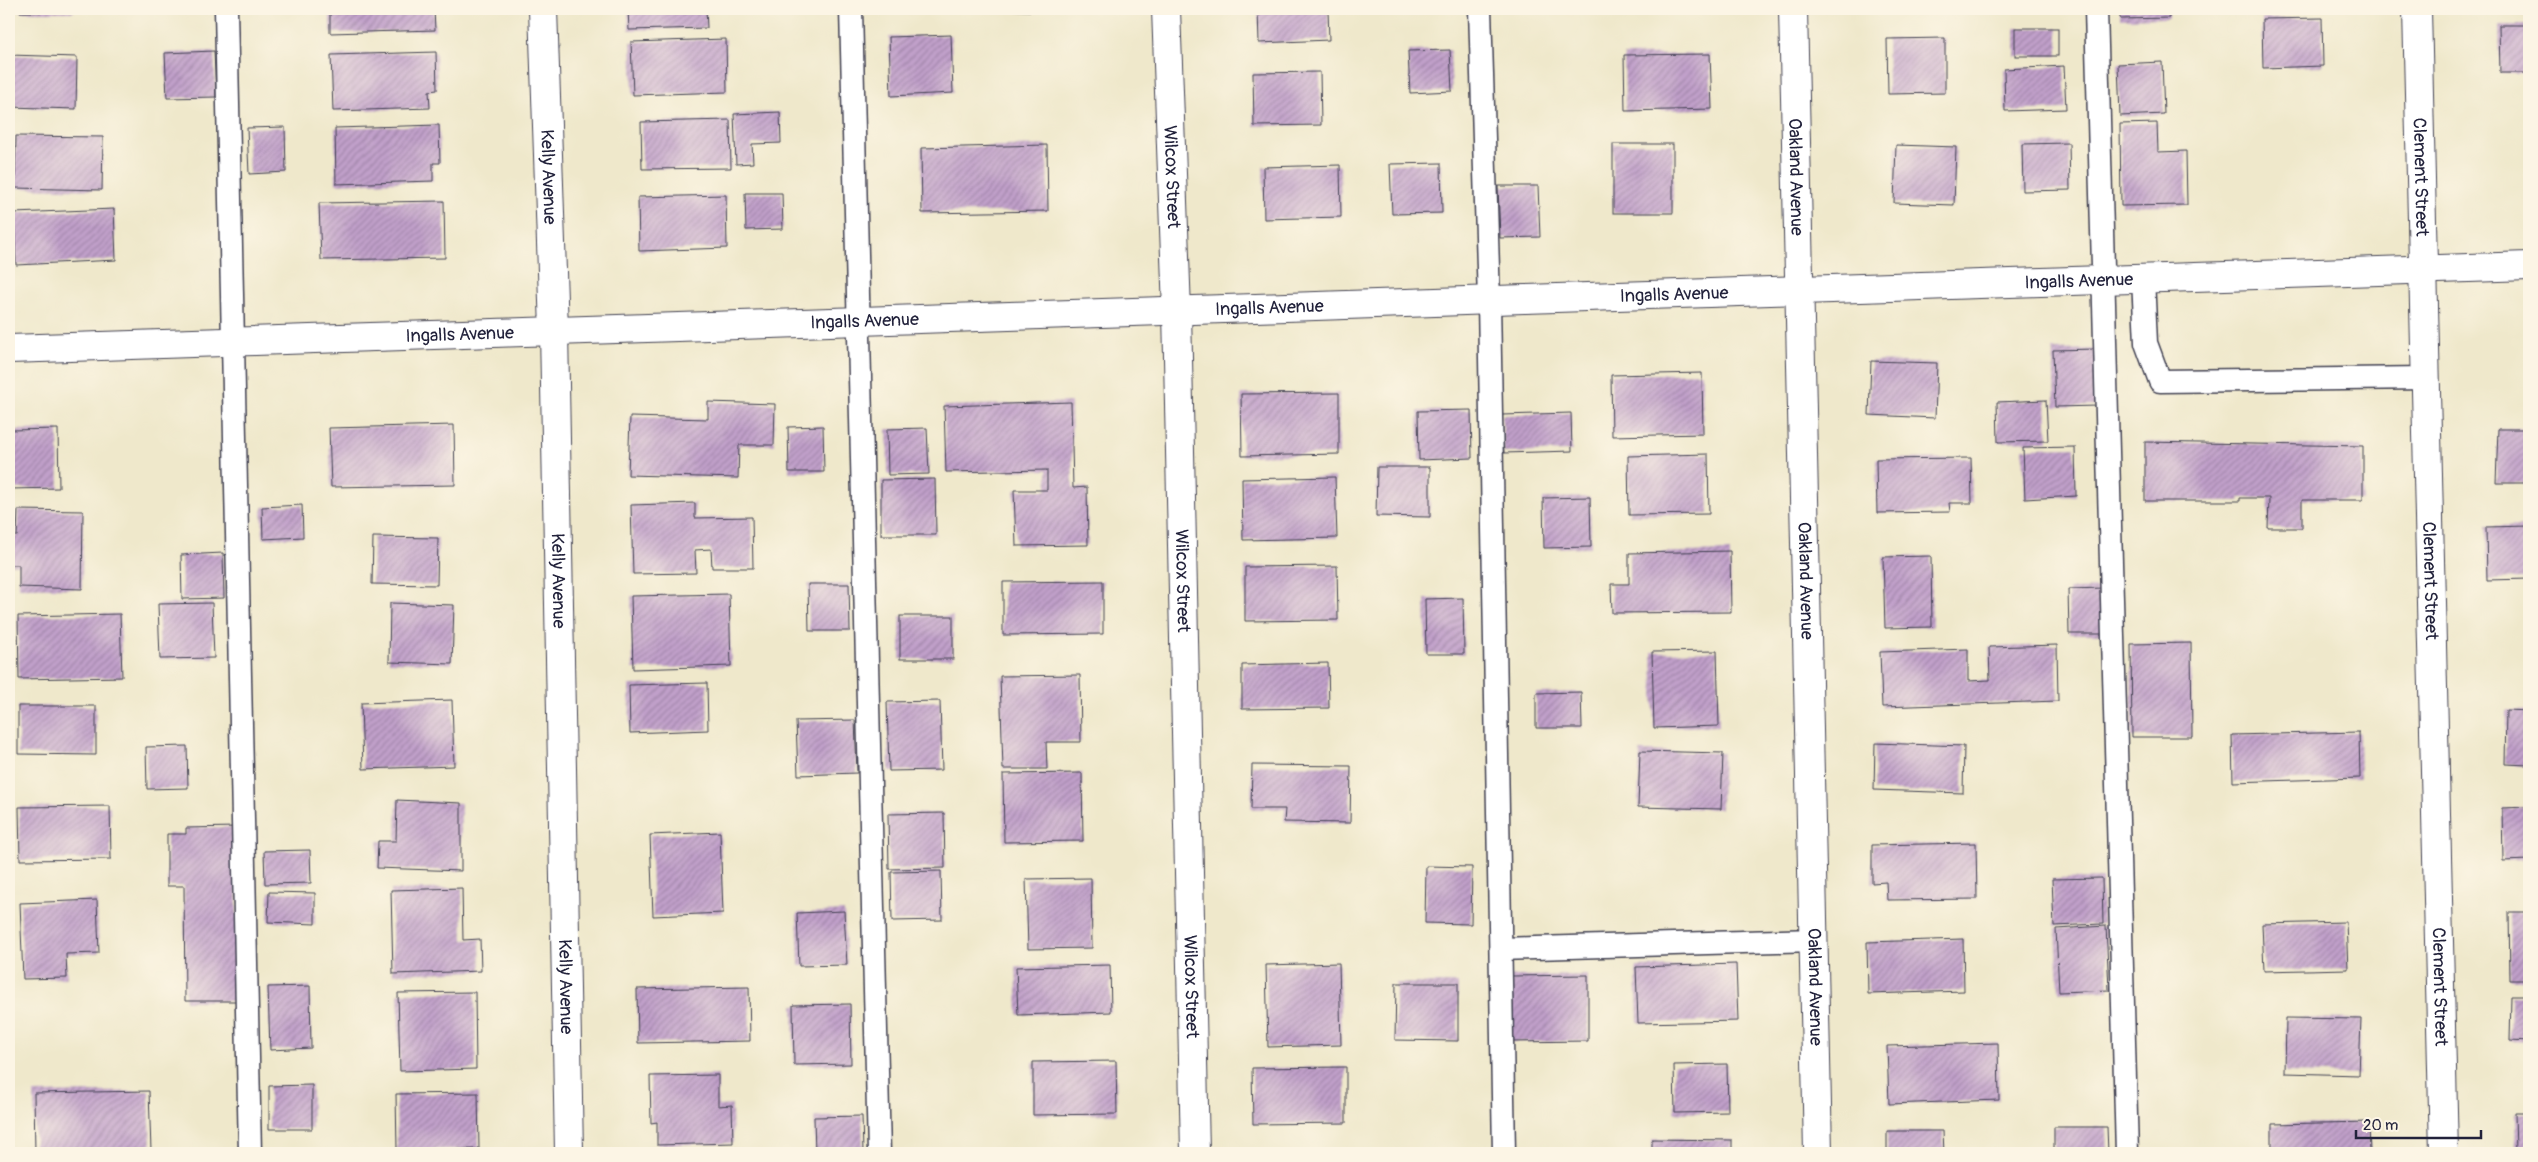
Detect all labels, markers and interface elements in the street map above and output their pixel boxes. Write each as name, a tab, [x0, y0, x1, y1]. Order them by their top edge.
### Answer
street label: Clement Street	[2408, 117, 2433, 237]
street label: Oakland Avenue	[1783, 118, 1808, 236]
street label: Wilcox Street	[1158, 125, 1185, 230]
street label: Kelly Avenue	[535, 129, 561, 225]
street label: Ingalls Avenue	[2024, 268, 2134, 295]
street label: Ingalls Avenue	[1619, 281, 1729, 308]
street label: Ingalls Avenue	[1215, 295, 1324, 321]
street label: Ingalls Avenue	[810, 308, 919, 335]
street label: Ingalls Avenue	[405, 321, 515, 348]
street label: Clement Street	[2417, 521, 2443, 641]
street label: Oakland Avenue	[1792, 522, 1818, 640]
street label: Wilcox Street	[1170, 529, 1195, 633]
street label: Kelly Avenue	[546, 533, 570, 629]
street label: Clement Street	[2427, 927, 2452, 1047]
street label: Oakland Avenue	[1802, 928, 1827, 1046]
street label: Wilcox Street	[1178, 935, 1204, 1039]
street label: Kelly Avenue	[553, 939, 578, 1035]
scale bar	[2356, 1107, 2480, 1139]
text: 20 m	[2363, 1116, 2398, 1135]

